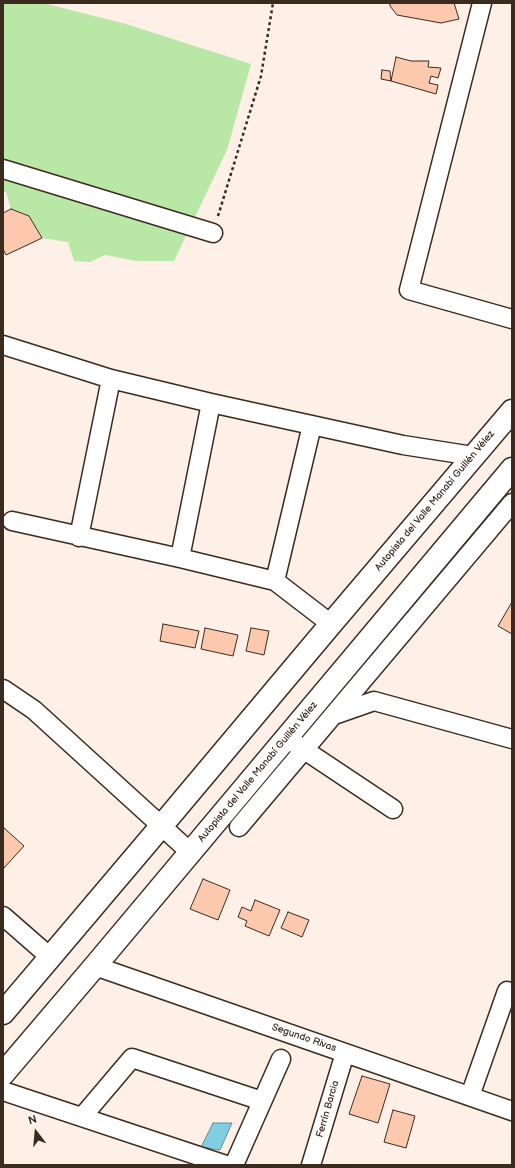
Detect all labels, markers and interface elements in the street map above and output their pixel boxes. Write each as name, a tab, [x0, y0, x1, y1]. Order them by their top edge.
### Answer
street label: Autopista del Valle Manabí Guillén Vélez	[373, 428, 497, 574]
street label: Autopista del Valle Manabí Guillén Vélez	[196, 699, 320, 845]
street label: Segundo Rivas	[270, 1021, 338, 1055]
street label: Ferrín Barcia	[314, 1079, 342, 1139]
north arrow	[16, 1112, 56, 1152]
text: N	[27, 1113, 38, 1127]

